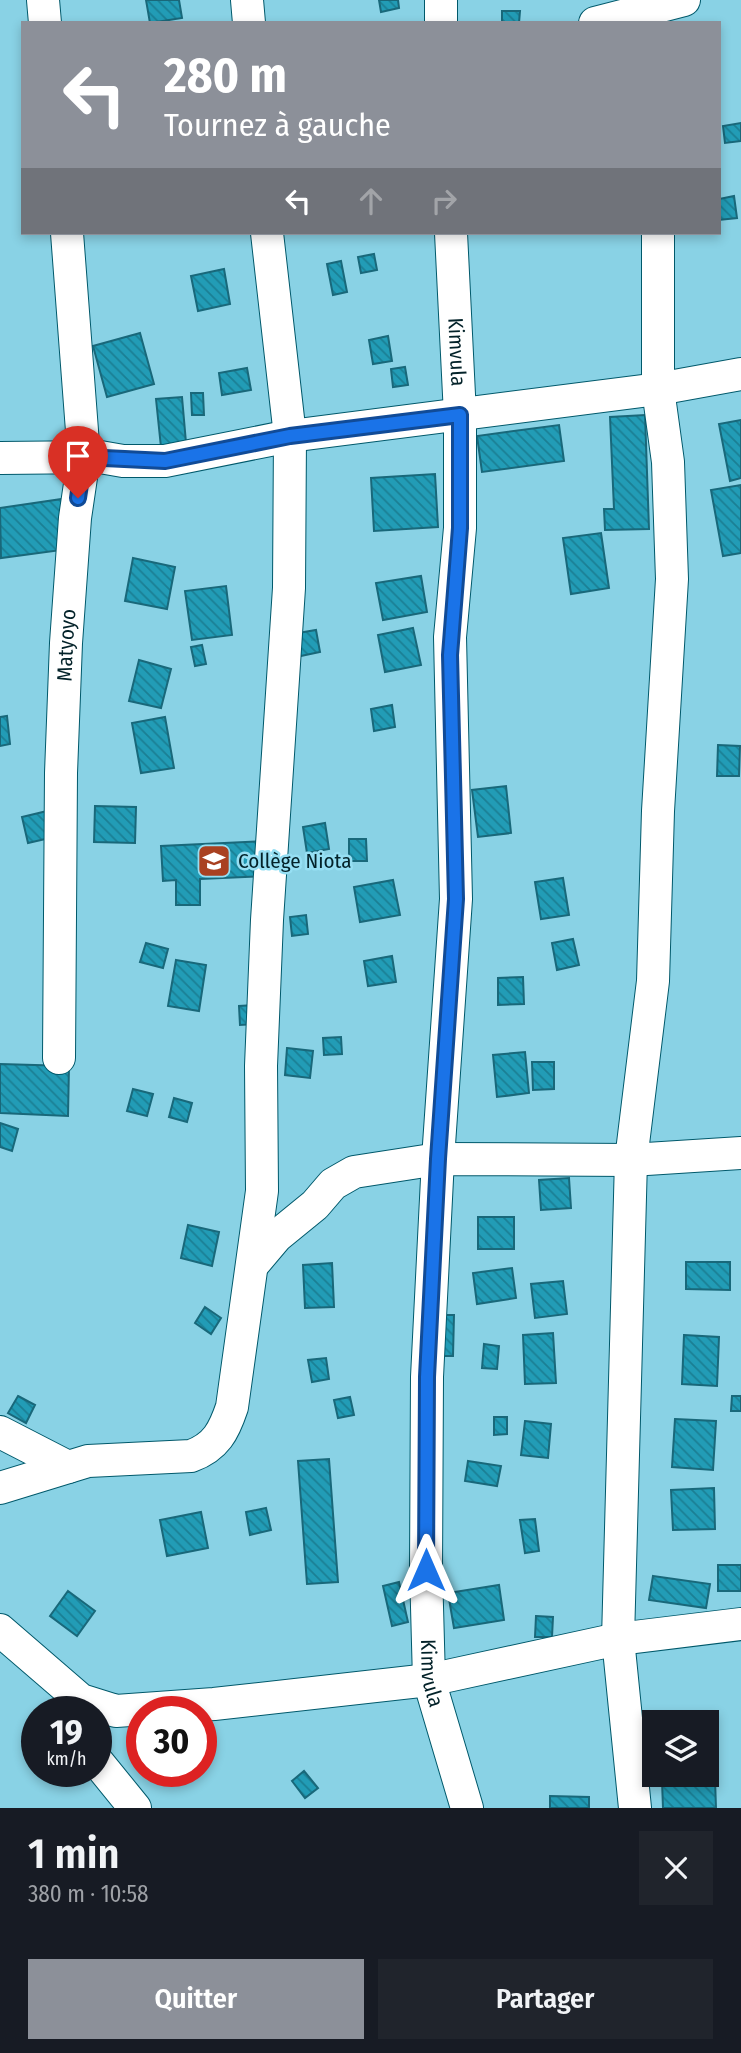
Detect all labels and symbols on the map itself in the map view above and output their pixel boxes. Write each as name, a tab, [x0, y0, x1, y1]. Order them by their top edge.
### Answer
street label: Kimvula	[442, 317, 472, 387]
pin	[48, 426, 108, 498]
street label: Matyoyo	[52, 608, 81, 682]
school or university icon: Collège Niota	[195, 842, 233, 880]
place label: Collège Niota	[238, 848, 352, 874]
position arrow	[389, 1533, 463, 1607]
street label: Kimvula	[415, 1639, 449, 1710]
speed limit sign: 30	[126, 1696, 217, 1787]

